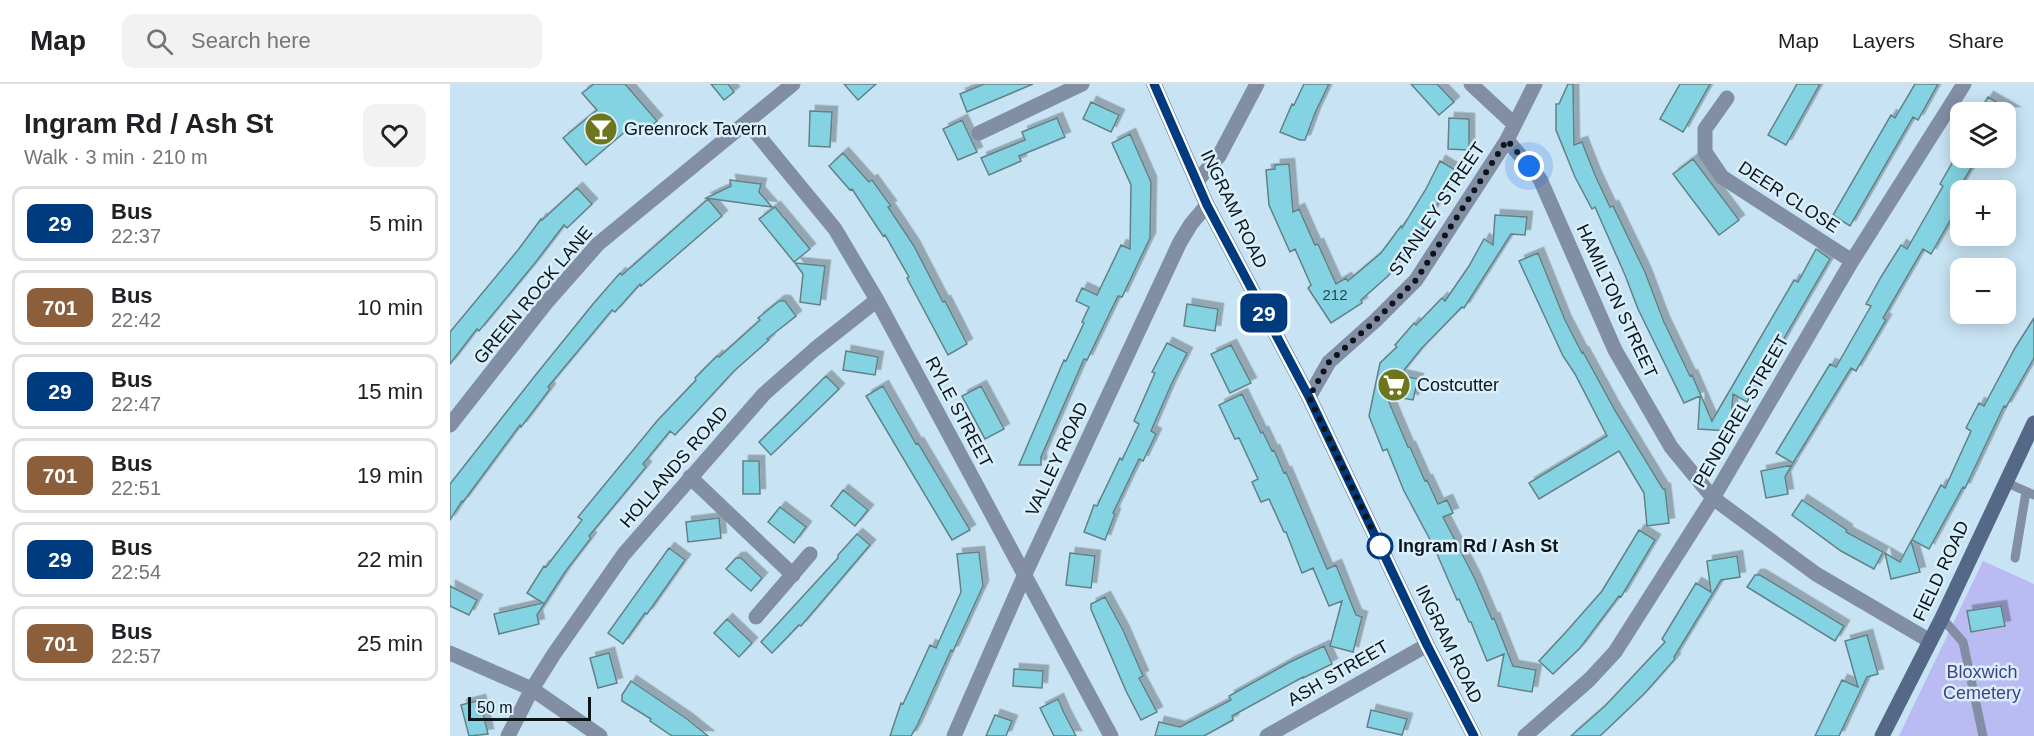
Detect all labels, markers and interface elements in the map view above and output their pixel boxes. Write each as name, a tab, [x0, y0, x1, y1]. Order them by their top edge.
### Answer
search box	[122, 14, 542, 68]
text: Map	[30, 25, 86, 56]
icon: search	[143, 25, 176, 58]
text: Search here	[191, 28, 311, 53]
text: Map	[1778, 29, 1819, 52]
text: Layers	[1852, 29, 1915, 52]
text: Share	[1948, 29, 2004, 52]
map controls	[1950, 102, 2016, 324]
button: layers	[1950, 102, 2016, 168]
button: heart	[363, 104, 426, 167]
text: Ingram Rd / Ash St	[24, 108, 273, 139]
bar icon: Greenrock Tavern	[583, 111, 619, 147]
place label: Greenrock Tavern	[624, 119, 767, 139]
street label: STANLEY STREET	[1385, 139, 1489, 279]
text: Walk · 3 min · 210 m	[24, 146, 208, 168]
street label: INGRAM ROAD	[1197, 147, 1271, 271]
your location	[1514, 151, 1544, 181]
street label: DEER CLOSE	[1735, 157, 1843, 237]
button: +	[1950, 180, 2016, 246]
text: Bus	[111, 199, 153, 224]
text: 5 min	[369, 211, 423, 236]
text: 29	[48, 212, 72, 235]
street label: HAMILTON STREET	[1573, 221, 1661, 381]
street label: GREEN ROCK LANE	[470, 222, 596, 368]
text: 22:37	[111, 225, 161, 247]
button: −	[1950, 258, 2016, 324]
text: Bus	[111, 283, 153, 308]
house number: 212	[1322, 286, 1348, 303]
line badge: 29	[1237, 294, 1291, 332]
text: 10 min	[357, 295, 423, 320]
text: 701	[42, 296, 78, 319]
text: 29	[1252, 302, 1276, 325]
text: 22:42	[111, 309, 161, 331]
street label: PENDEREL STREET	[1689, 331, 1793, 491]
street label: RYLE STREET	[921, 353, 997, 471]
text: Bus	[111, 367, 153, 392]
supermarket icon: Costcutter	[1376, 367, 1412, 403]
place label: Costcutter	[1417, 375, 1499, 395]
text: 15 min	[357, 379, 423, 404]
text: 29	[48, 380, 72, 403]
text: 22:47	[111, 393, 161, 415]
street label: VALLEY ROAD	[1022, 399, 1092, 519]
street label: HOLLANDS ROAD	[616, 402, 732, 532]
text: Bus	[111, 451, 153, 476]
text: 19 min	[357, 463, 423, 488]
text: 701	[42, 464, 78, 487]
text: 22:51	[111, 477, 161, 499]
street label: FIELD ROAD	[1909, 518, 1973, 624]
marker: Ingram Rd / Ash St	[1367, 533, 1393, 559]
text: Bus	[111, 535, 153, 560]
place label: Ingram Rd / Ash St	[1398, 536, 1558, 556]
text: 22 min	[357, 547, 423, 572]
text: 29	[48, 548, 72, 571]
text: 22:54	[111, 561, 161, 583]
street label: INGRAM ROAD	[1412, 582, 1486, 706]
text: Bus	[111, 619, 153, 644]
text: 25 min	[357, 631, 423, 656]
text: 701	[42, 632, 78, 655]
street label: ASH STREET	[1284, 636, 1392, 710]
text: 22:57	[111, 645, 161, 667]
park label: Bloxwich Cemetery	[1943, 662, 2021, 703]
scale bar	[468, 694, 591, 722]
text: 50 m	[477, 699, 513, 716]

